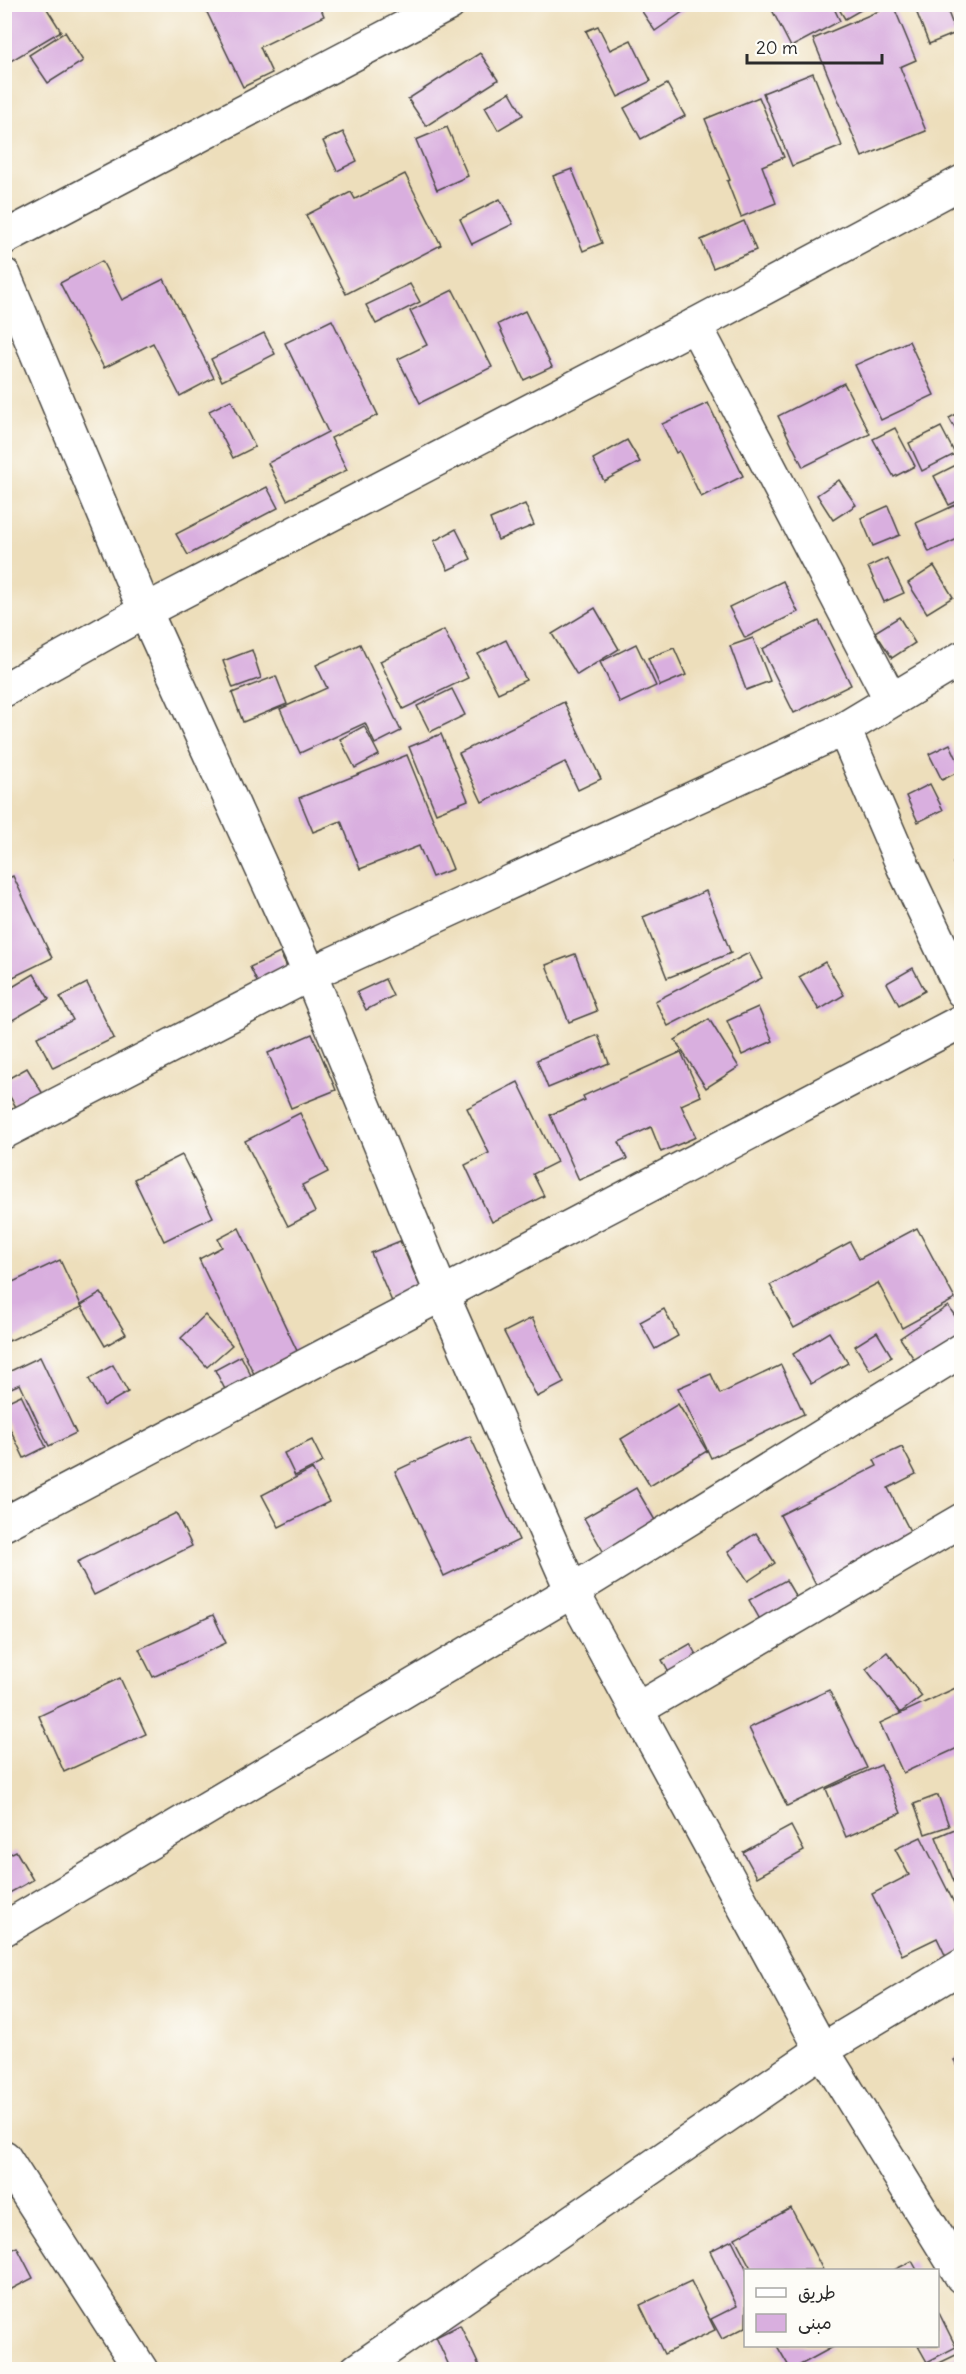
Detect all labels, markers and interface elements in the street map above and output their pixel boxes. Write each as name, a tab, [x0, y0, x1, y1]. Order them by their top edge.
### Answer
scale bar	[747, 27, 882, 65]
text: 20 m	[756, 36, 798, 59]
legend	[744, 2269, 939, 2347]
text: طريق	[798, 2281, 836, 2304]
text: مبنى	[798, 2311, 832, 2334]

